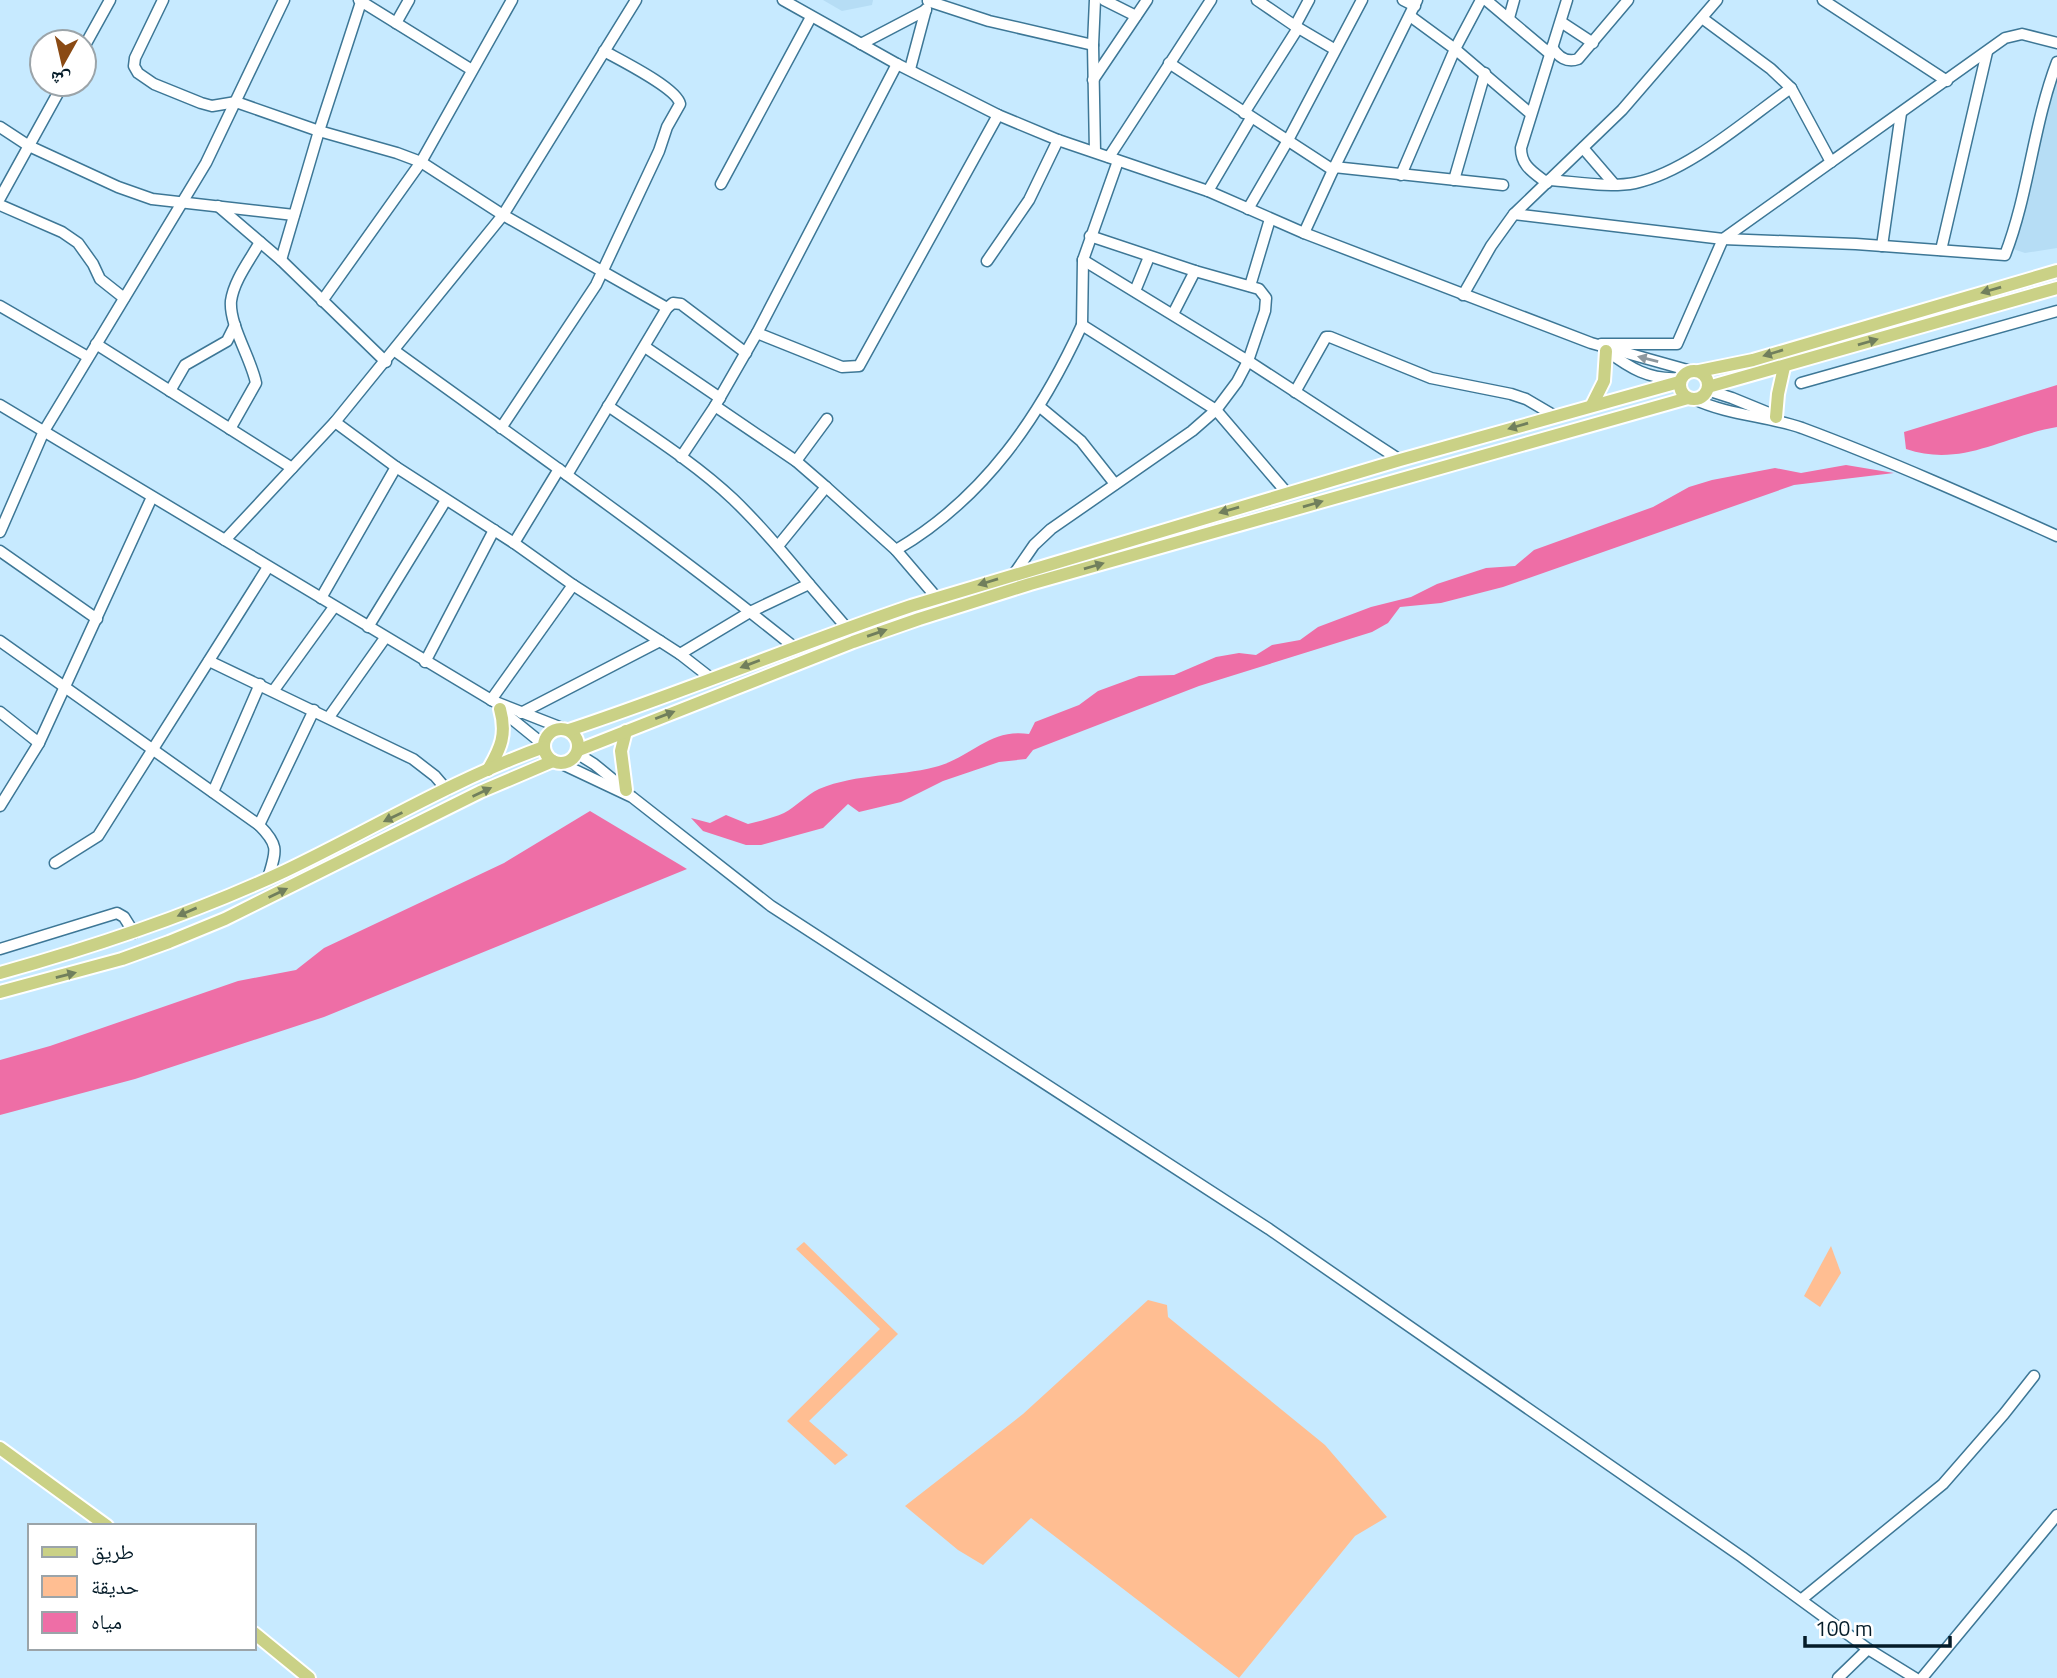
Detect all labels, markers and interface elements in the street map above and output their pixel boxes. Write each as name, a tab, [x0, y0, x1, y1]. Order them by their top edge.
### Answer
north arrow	[28, 28, 98, 98]
text: ش	[49, 65, 73, 96]
one-way arrow	[1981, 285, 2002, 295]
one-way arrow	[1858, 337, 1879, 347]
one-way arrow	[1762, 349, 1783, 359]
one-way arrow	[1637, 353, 1659, 364]
one-way arrow	[1508, 422, 1529, 432]
one-way arrow	[1302, 498, 1323, 508]
one-way arrow	[1219, 506, 1240, 516]
one-way arrow	[1084, 560, 1105, 570]
one-way arrow	[977, 578, 998, 588]
one-way arrow	[866, 627, 887, 638]
one-way arrow	[739, 659, 760, 670]
one-way arrow	[654, 710, 675, 721]
one-way arrow	[472, 786, 492, 798]
one-way arrow	[383, 811, 403, 822]
one-way arrow	[268, 887, 288, 899]
one-way arrow	[177, 906, 197, 918]
one-way arrow	[55, 969, 77, 980]
legend	[28, 1524, 256, 1650]
text: طريق	[91, 1535, 134, 1567]
text: حديقة	[91, 1570, 139, 1602]
scale bar	[1805, 1604, 1950, 1648]
text: مياه	[91, 1605, 122, 1637]
text: 100 m	[1815, 1612, 1872, 1644]

